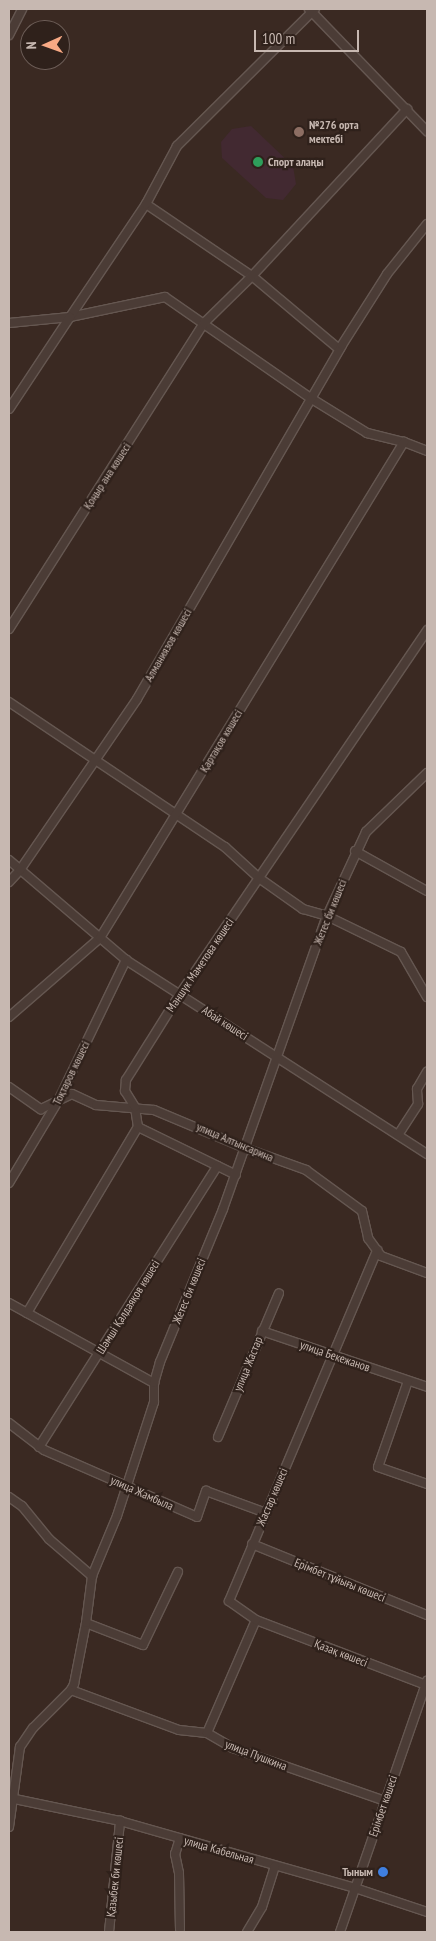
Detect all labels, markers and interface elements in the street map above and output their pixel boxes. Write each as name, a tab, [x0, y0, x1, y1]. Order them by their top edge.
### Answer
north arrow	[20, 20, 70, 70]
scale bar	[256, 20, 361, 52]
text: 100 m	[262, 29, 295, 48]
text: N	[22, 41, 40, 50]
place label: №276 орта мектебі	[309, 118, 359, 146]
marker: №276 орта мектебі	[293, 126, 305, 138]
place label: Спорт алаңы	[268, 155, 324, 169]
marker: Спорт алаңы	[252, 156, 264, 168]
street label: Қоңыр ана көшесі	[80, 440, 134, 512]
street label: Алманиязов көшесі	[141, 606, 195, 684]
street label: Қартақов көшесі	[197, 707, 245, 775]
street label: Жетес би көшесі	[310, 877, 350, 947]
street label: Мәншүк Маметова көшесі	[163, 915, 237, 1015]
street label: Абай көшесі	[199, 1003, 251, 1043]
street label: Тоқтаров көшесі	[49, 1039, 93, 1107]
street label: улица Алтынсарина	[194, 1119, 276, 1165]
street label: Жетес би көшесі	[169, 1256, 209, 1326]
street label: Шәмші Қалдаяқов көшесі	[93, 1257, 163, 1357]
street label: улица Жастар	[230, 1334, 266, 1394]
street label: улица Бекежанов	[298, 1337, 372, 1375]
street label: Жастар көшесі	[253, 1466, 291, 1528]
street label: улица Жамбыла	[108, 1473, 176, 1513]
street label: Ерімбет тұйығы көшесі	[292, 1555, 388, 1605]
street label: Қазақ көшесі	[312, 1636, 370, 1670]
street label: улица Пушкина	[223, 1737, 289, 1773]
street label: Ерімбет көшесі	[366, 1773, 400, 1839]
street label: улица Кабельная	[182, 1833, 256, 1867]
street label: Қазыбек би көшесі	[104, 1836, 126, 1918]
place label: Тыным	[342, 1865, 373, 1879]
marker: Тыным	[377, 1866, 389, 1878]

